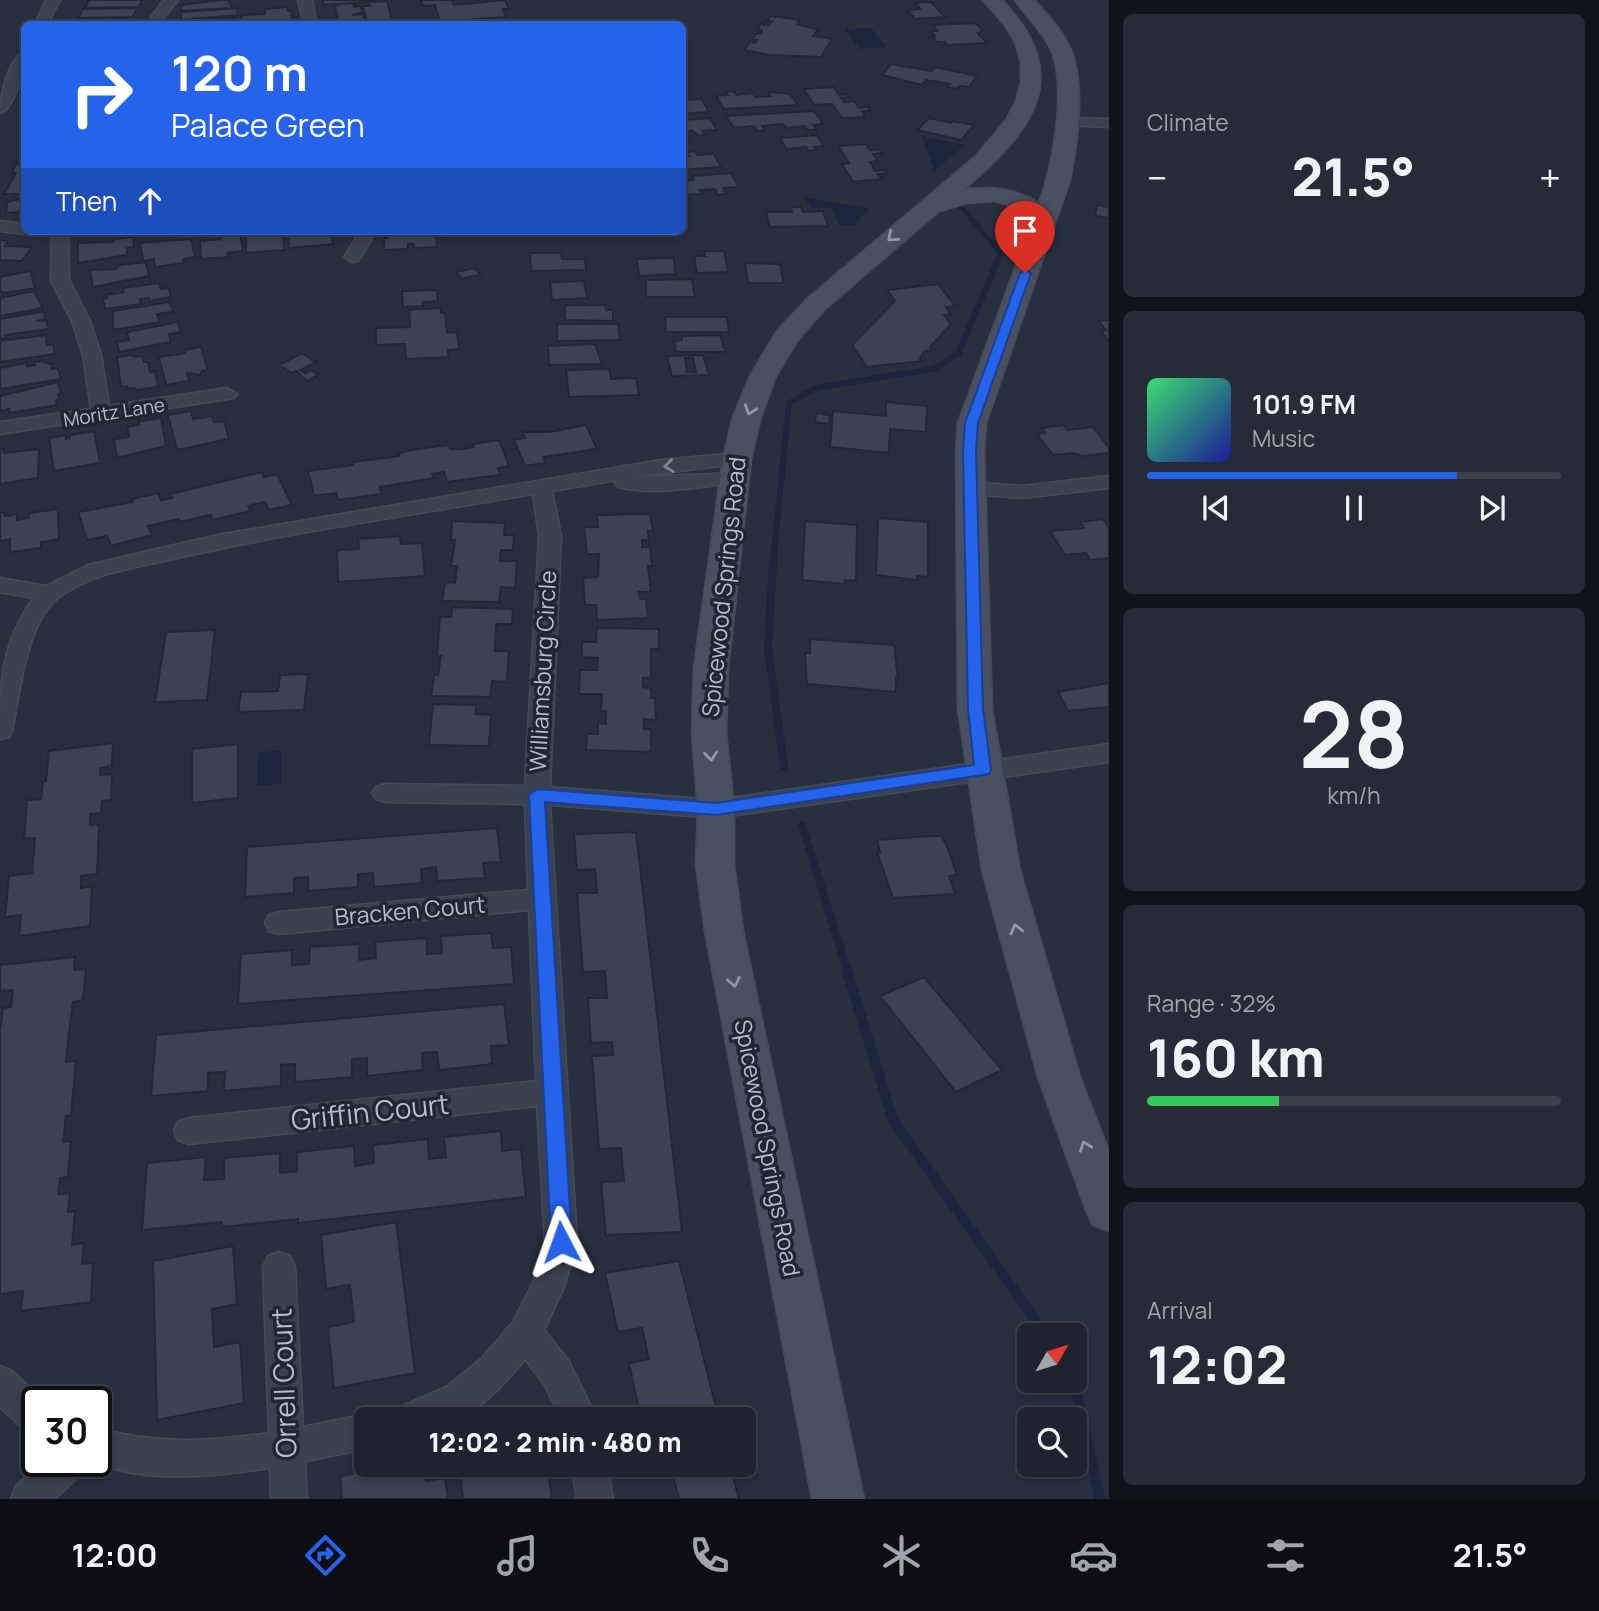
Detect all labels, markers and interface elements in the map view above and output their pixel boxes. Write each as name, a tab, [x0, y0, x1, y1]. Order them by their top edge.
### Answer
text: 120 m	[171, 39, 308, 106]
icon: right	[56, 49, 147, 140]
text: Palace Green	[171, 103, 365, 147]
text: Climate	[1147, 106, 1229, 138]
text: 21.5°	[1292, 141, 1415, 212]
text: −	[1147, 151, 1168, 203]
text: +	[1539, 151, 1561, 203]
icon: ahead	[131, 182, 169, 220]
text: Then	[56, 183, 117, 219]
pin	[995, 201, 1055, 273]
icon: arrive	[1006, 212, 1044, 250]
one-way arrow	[888, 229, 901, 241]
text: 101.9 FM	[1252, 386, 1356, 422]
street label: Moritz Lane	[61, 391, 167, 433]
one-way arrow	[744, 403, 758, 415]
text: Music	[1252, 422, 1315, 454]
street label: Spicewood Springs Road	[693, 455, 753, 718]
one-way arrow	[663, 458, 674, 473]
icon: previous	[1197, 489, 1235, 527]
icon: pause	[1335, 489, 1373, 527]
icon: next	[1473, 489, 1511, 527]
street label: Williamsburg Circle	[521, 570, 563, 772]
text: 28	[1299, 671, 1409, 795]
one-way arrow	[703, 751, 718, 762]
text: km/h	[1327, 779, 1381, 811]
street label: Bracken Court	[333, 887, 487, 933]
one-way arrow	[1010, 923, 1024, 935]
one-way arrow	[726, 976, 741, 988]
text: Range · 32%	[1147, 987, 1276, 1019]
street label: Spicewood Springs Road	[727, 1017, 809, 1279]
text: 160 km	[1147, 1022, 1325, 1093]
street label: Griffin Court	[289, 1084, 451, 1138]
one-way arrow	[1079, 1141, 1093, 1153]
position arrow	[524, 1205, 598, 1279]
text: Arrival	[1147, 1294, 1213, 1326]
street label: Orrell Court	[261, 1308, 305, 1459]
north arrow	[1017, 1323, 1087, 1393]
map controls	[1017, 1323, 1087, 1477]
text: 12:02	[1147, 1329, 1287, 1400]
speed limit sign: 30	[21, 1386, 112, 1477]
button: search	[1017, 1407, 1087, 1477]
text: 12:02 · 2 min · 480 m	[428, 1424, 682, 1460]
icon: directions	[301, 1531, 350, 1580]
icon: music	[493, 1531, 542, 1580]
icon: phone	[685, 1531, 734, 1580]
icon: climate	[877, 1531, 926, 1580]
icon: car	[1069, 1531, 1118, 1580]
icon: filters	[1261, 1531, 1310, 1580]
text: 12:00	[72, 1533, 158, 1577]
text: 21.5°	[1453, 1533, 1527, 1577]

